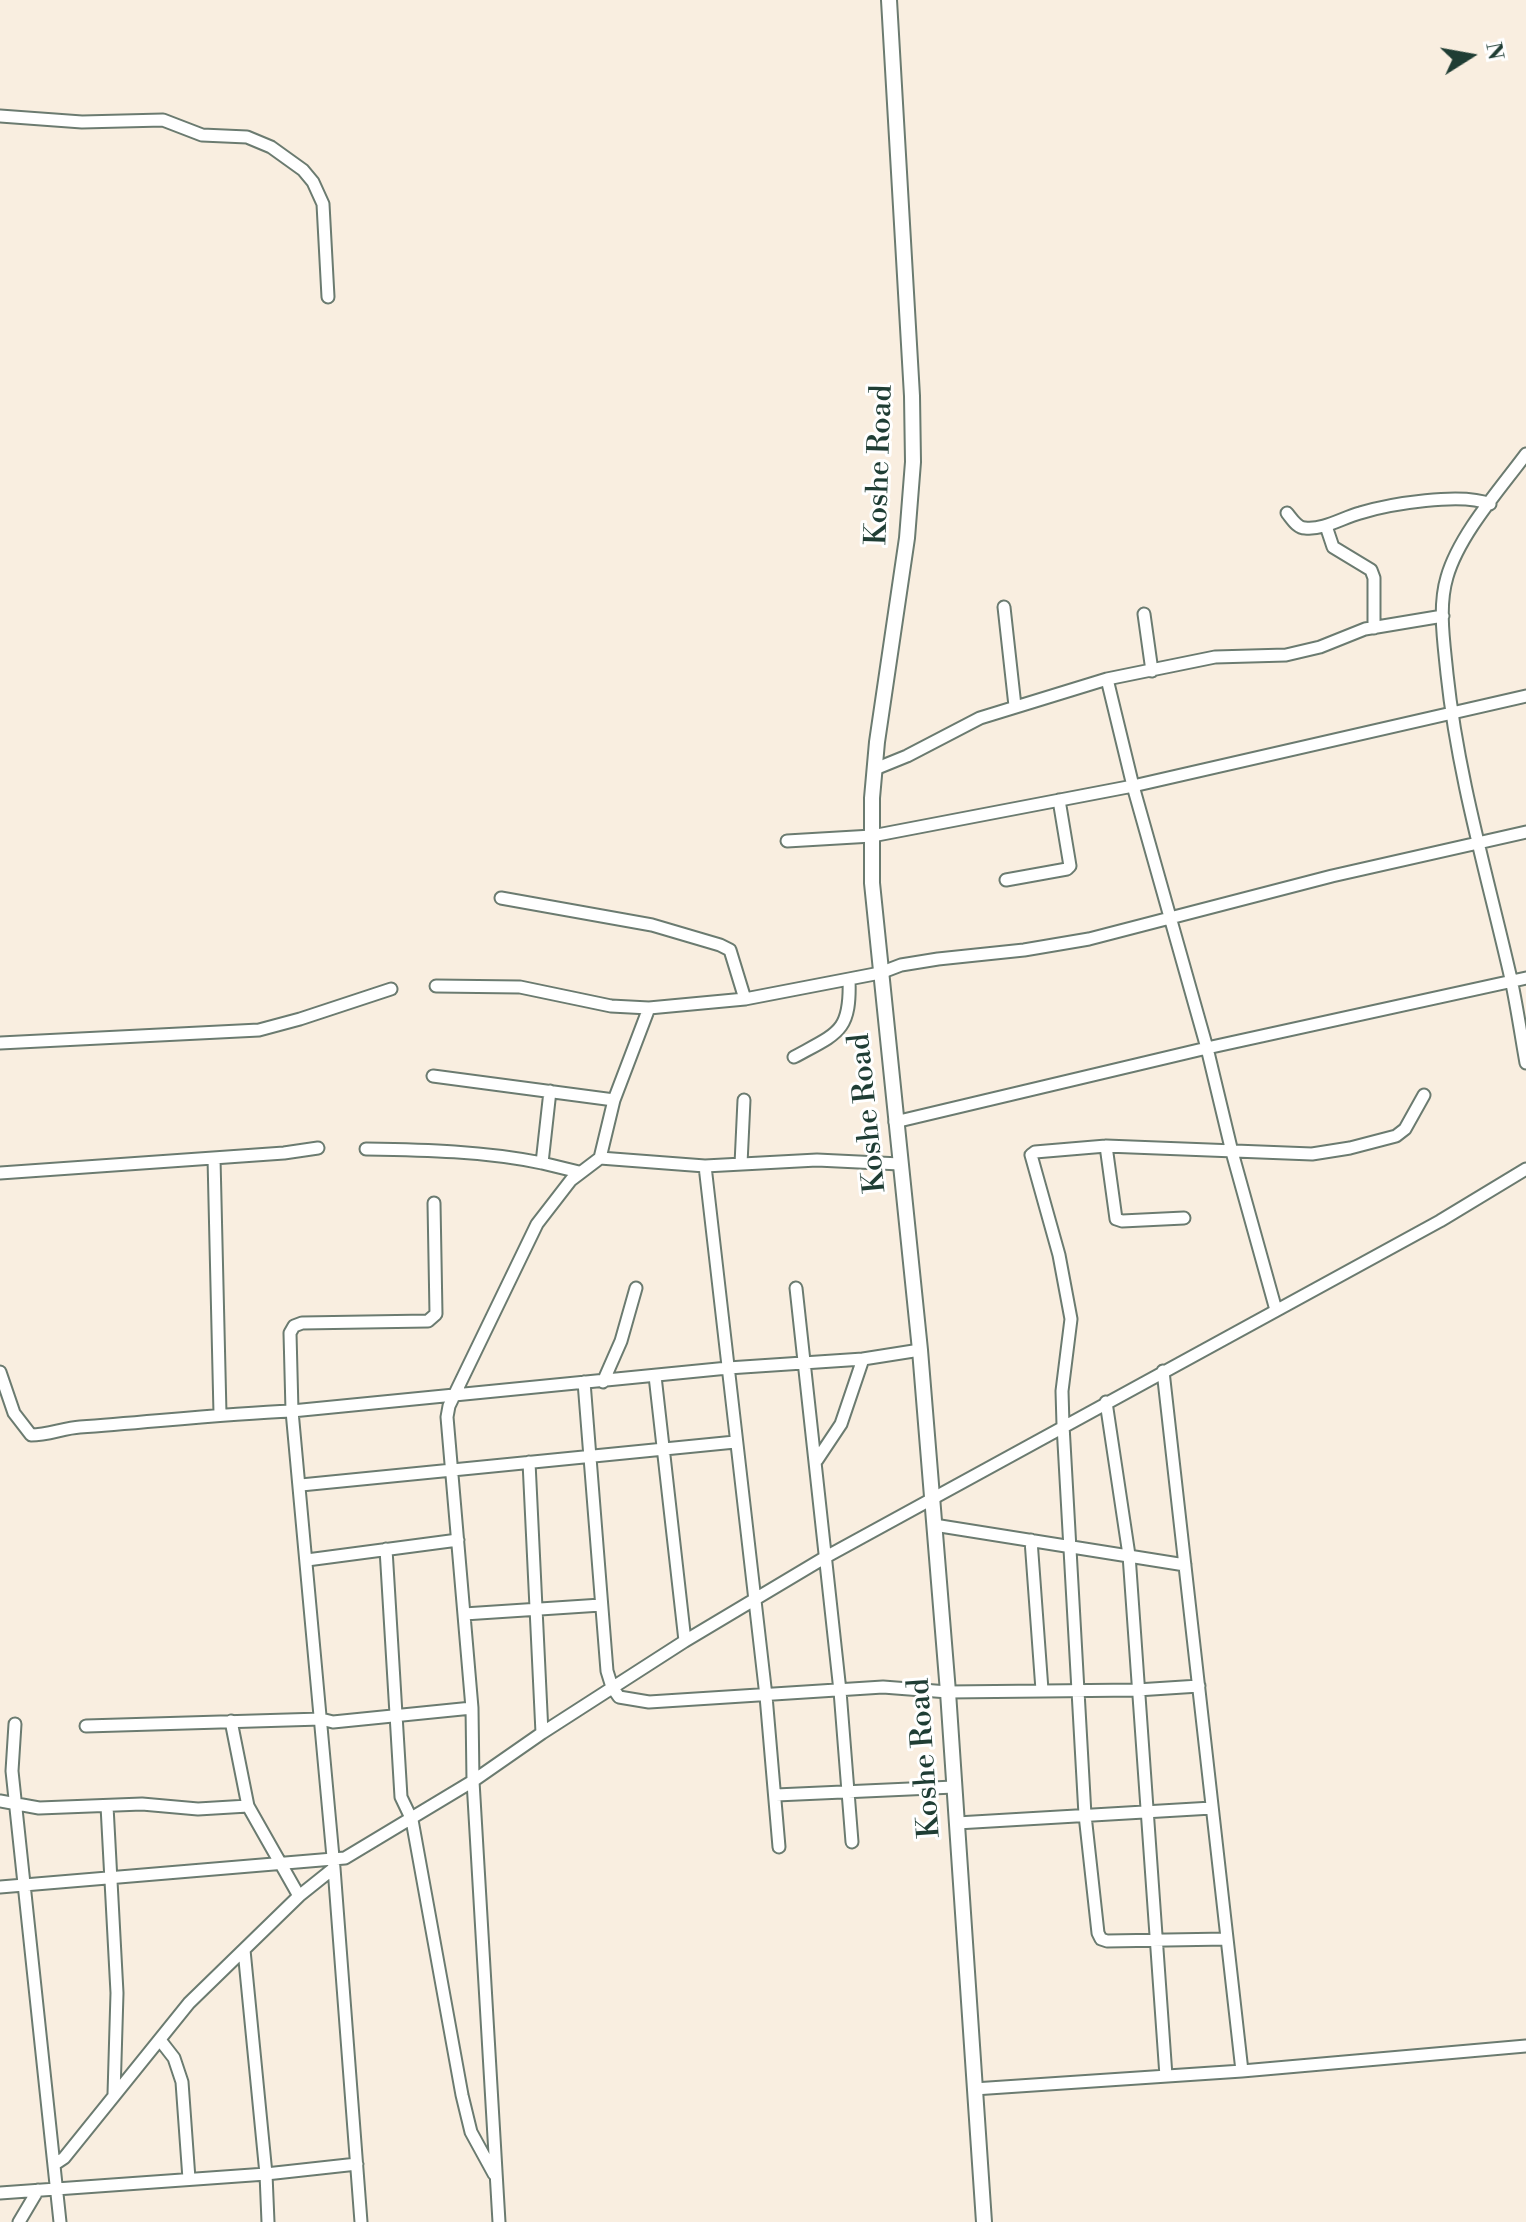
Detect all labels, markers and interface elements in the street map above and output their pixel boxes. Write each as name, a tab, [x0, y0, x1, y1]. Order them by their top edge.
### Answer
north arrow	[1430, 16, 1510, 96]
text: N	[1479, 40, 1509, 62]
street label: Koshe Road	[860, 384, 902, 546]
street label: Koshe Road	[843, 1031, 895, 1195]
street label: Koshe Road	[902, 1677, 950, 1839]

